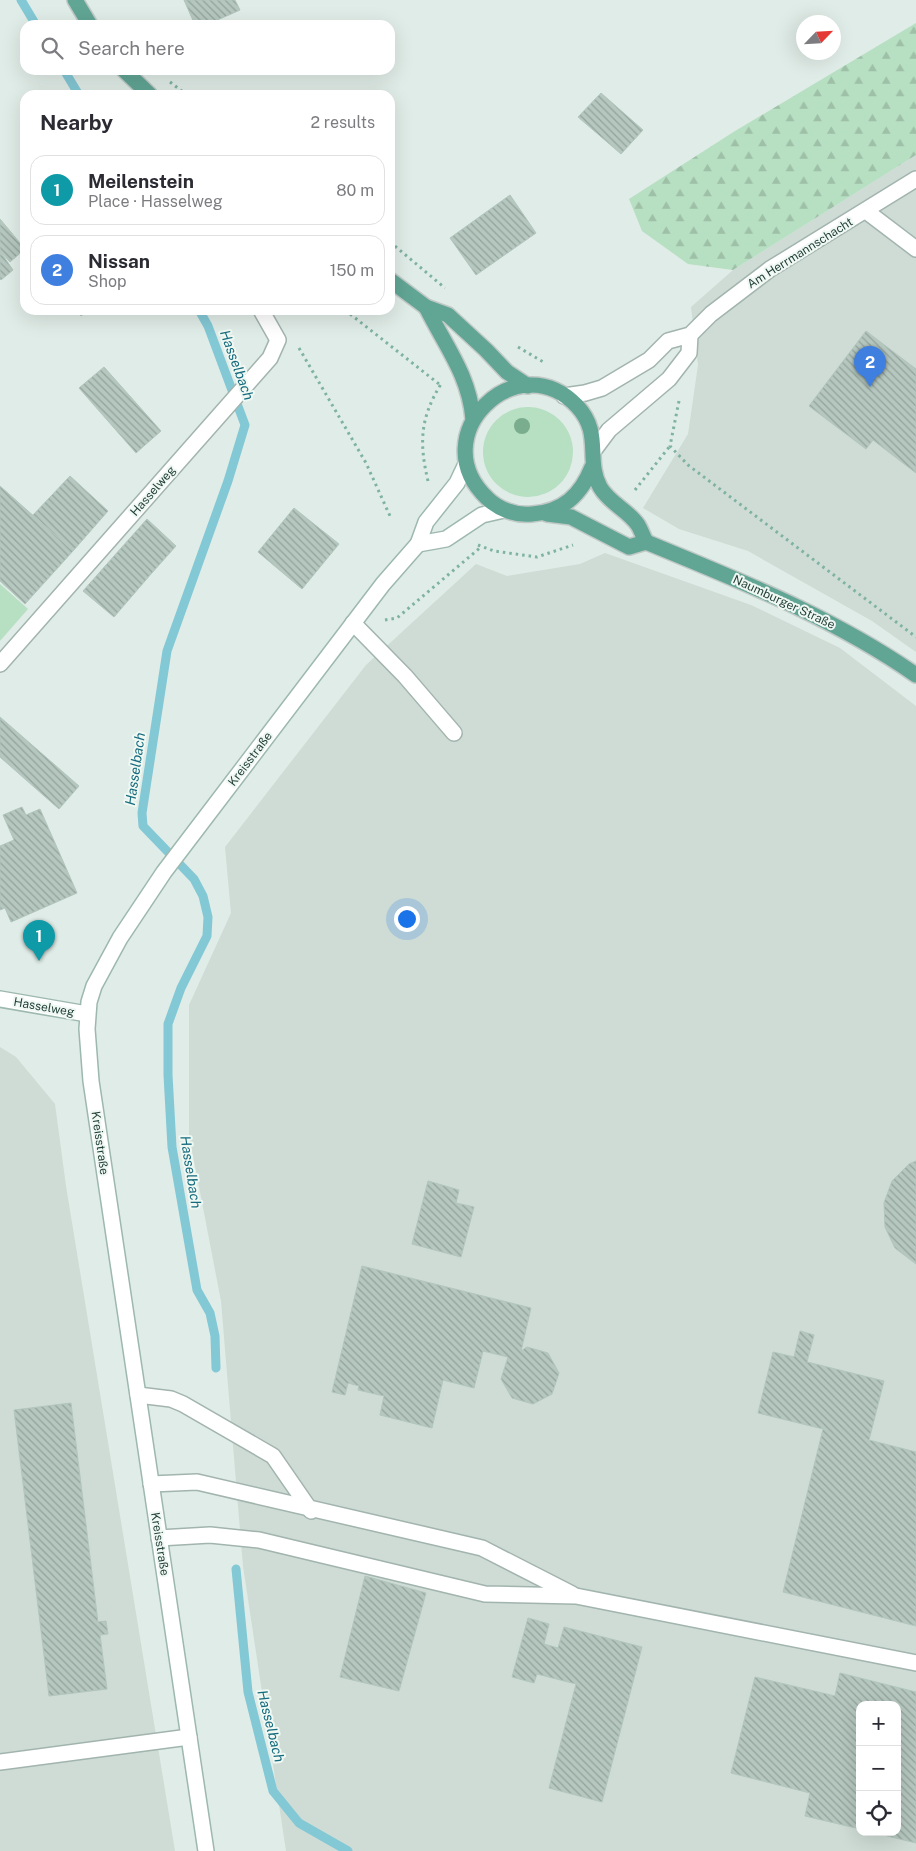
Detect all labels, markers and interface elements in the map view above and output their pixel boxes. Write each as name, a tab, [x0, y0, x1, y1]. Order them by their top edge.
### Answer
north arrow	[796, 15, 841, 60]
search box	[20, 20, 395, 75]
icon: search	[38, 34, 66, 62]
text: Search here	[78, 37, 185, 59]
text: Nearby	[40, 110, 113, 135]
text: 2 results	[310, 113, 375, 132]
text: Meilenstein	[88, 170, 194, 192]
text: 1	[54, 181, 60, 200]
text: 80 m	[336, 181, 374, 200]
text: Place · Hasselweg	[88, 192, 223, 211]
street label: Am Herrmannschacht	[745, 215, 856, 291]
text: Nissan	[88, 250, 150, 272]
text: 2	[52, 261, 62, 280]
text: 150 m	[330, 261, 374, 280]
text: Shop	[88, 272, 127, 291]
water label: Hasselbach	[217, 328, 257, 402]
pin: 2	[854, 346, 886, 387]
street label: Hasselweg	[128, 463, 178, 519]
street label: Naumburger Straße	[731, 572, 837, 632]
street label: Kreisstraße	[225, 729, 275, 789]
water label: Hasselbach	[122, 731, 148, 807]
your location	[394, 906, 420, 932]
pin: 1	[23, 920, 55, 961]
street label: Hasselweg	[12, 995, 76, 1019]
street label: Kreisstraße	[89, 1110, 111, 1176]
water label: Hasselbach	[177, 1134, 205, 1210]
street label: Kreisstraße	[148, 1511, 172, 1577]
water label: Hasselbach	[254, 1688, 288, 1764]
map controls	[856, 1701, 901, 1836]
button: +	[856, 1701, 901, 1746]
button: −	[856, 1746, 901, 1791]
button: locate	[856, 1791, 901, 1836]

